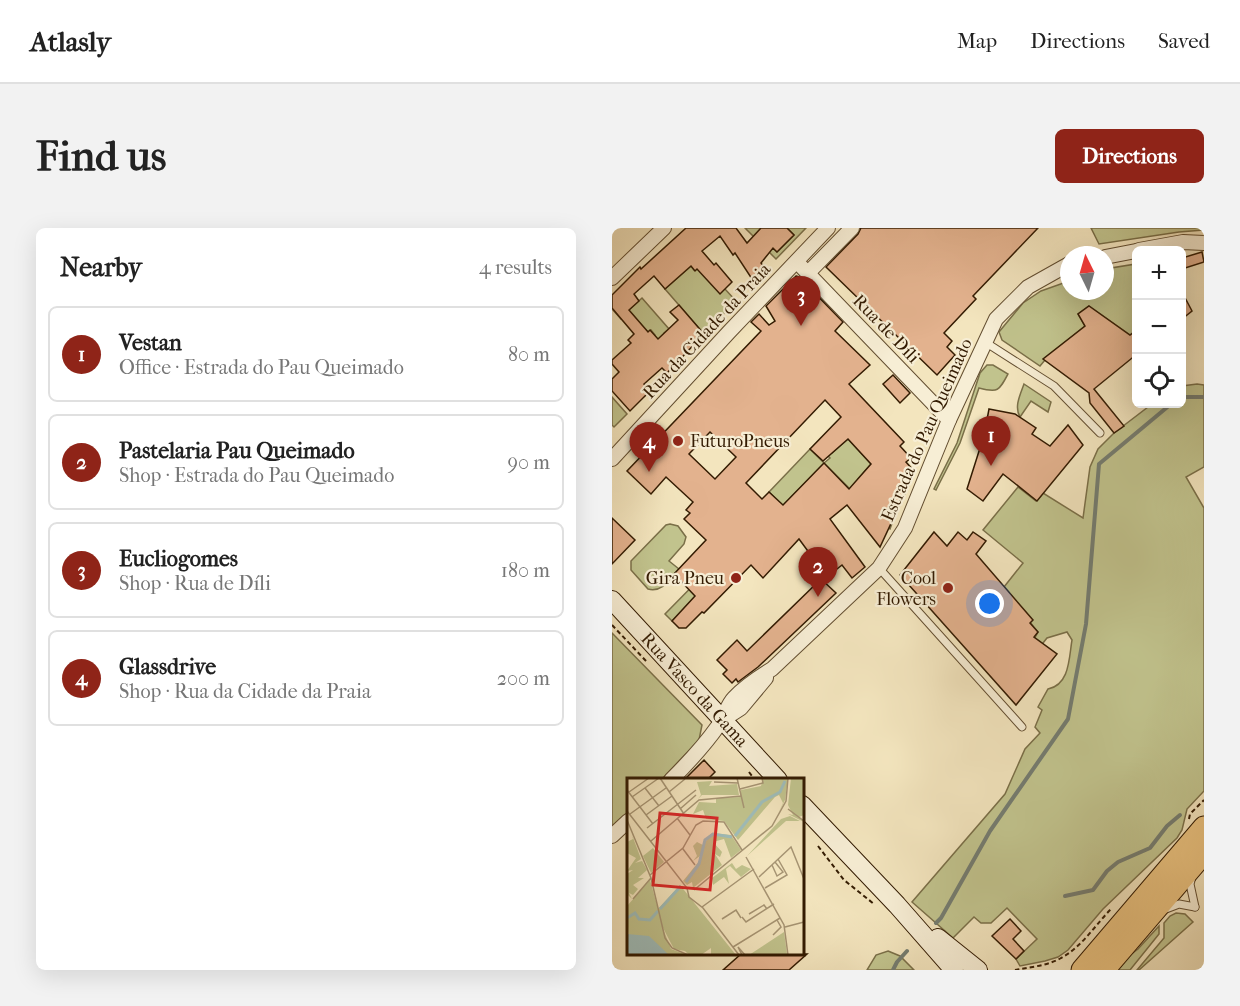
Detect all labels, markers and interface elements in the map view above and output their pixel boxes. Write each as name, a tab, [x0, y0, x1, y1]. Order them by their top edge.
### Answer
text: Atlasly	[30, 25, 111, 58]
text: Map	[957, 29, 997, 53]
text: Directions	[1030, 29, 1125, 53]
text: Saved	[1158, 29, 1210, 53]
button: Directions	[1055, 129, 1204, 183]
text: Find us	[36, 132, 166, 181]
north arrow	[1060, 246, 1114, 300]
map controls	[1132, 246, 1186, 408]
button: +	[1132, 246, 1186, 300]
text: Nearby	[60, 252, 142, 283]
text: 4 results	[479, 256, 552, 279]
street label: Rua da Cidade da Praia	[639, 258, 776, 403]
pin: 3	[782, 276, 820, 326]
street label: Rua de Díli	[848, 290, 924, 368]
button: −	[1132, 300, 1186, 354]
text: Vestan	[119, 330, 182, 356]
street label: Estrada do Pau Queimado	[877, 335, 977, 525]
text: 1	[78, 343, 85, 366]
text: 80 m	[508, 343, 550, 366]
button: locate	[1132, 354, 1186, 408]
text: Office · Estrada do Pau Queimado	[119, 356, 404, 379]
pin: 1	[972, 416, 1010, 466]
pin: 4	[630, 422, 669, 472]
place label: FuturoPneus	[690, 431, 790, 452]
marker: FuturoPneus	[671, 434, 685, 448]
text: Pastelaria Pau Queimado	[119, 438, 355, 464]
text: 2	[76, 451, 87, 474]
text: 90 m	[508, 451, 550, 474]
text: Shop · Estrada do Pau Queimado	[119, 464, 394, 487]
text: Eucliogomes	[119, 546, 238, 572]
pin: 2	[798, 548, 838, 597]
text: 3	[77, 559, 86, 582]
text: 180 m	[501, 559, 550, 582]
place label: Gira Pneu	[646, 568, 724, 589]
place label: Cool Flowers	[876, 568, 936, 610]
marker: Gira Pneu	[729, 571, 743, 585]
text: Shop · Rua de Díli	[119, 572, 271, 595]
marker: Cool Flowers	[941, 581, 955, 595]
your location	[975, 589, 1004, 618]
street label: Rua Vasco da Gama	[637, 628, 753, 752]
text: Glassdrive	[119, 654, 216, 680]
text: 4	[76, 667, 87, 690]
text: 200 m	[497, 667, 550, 690]
text: Shop · Rua da Cidade da Praia	[119, 680, 371, 703]
inset map	[627, 778, 804, 955]

